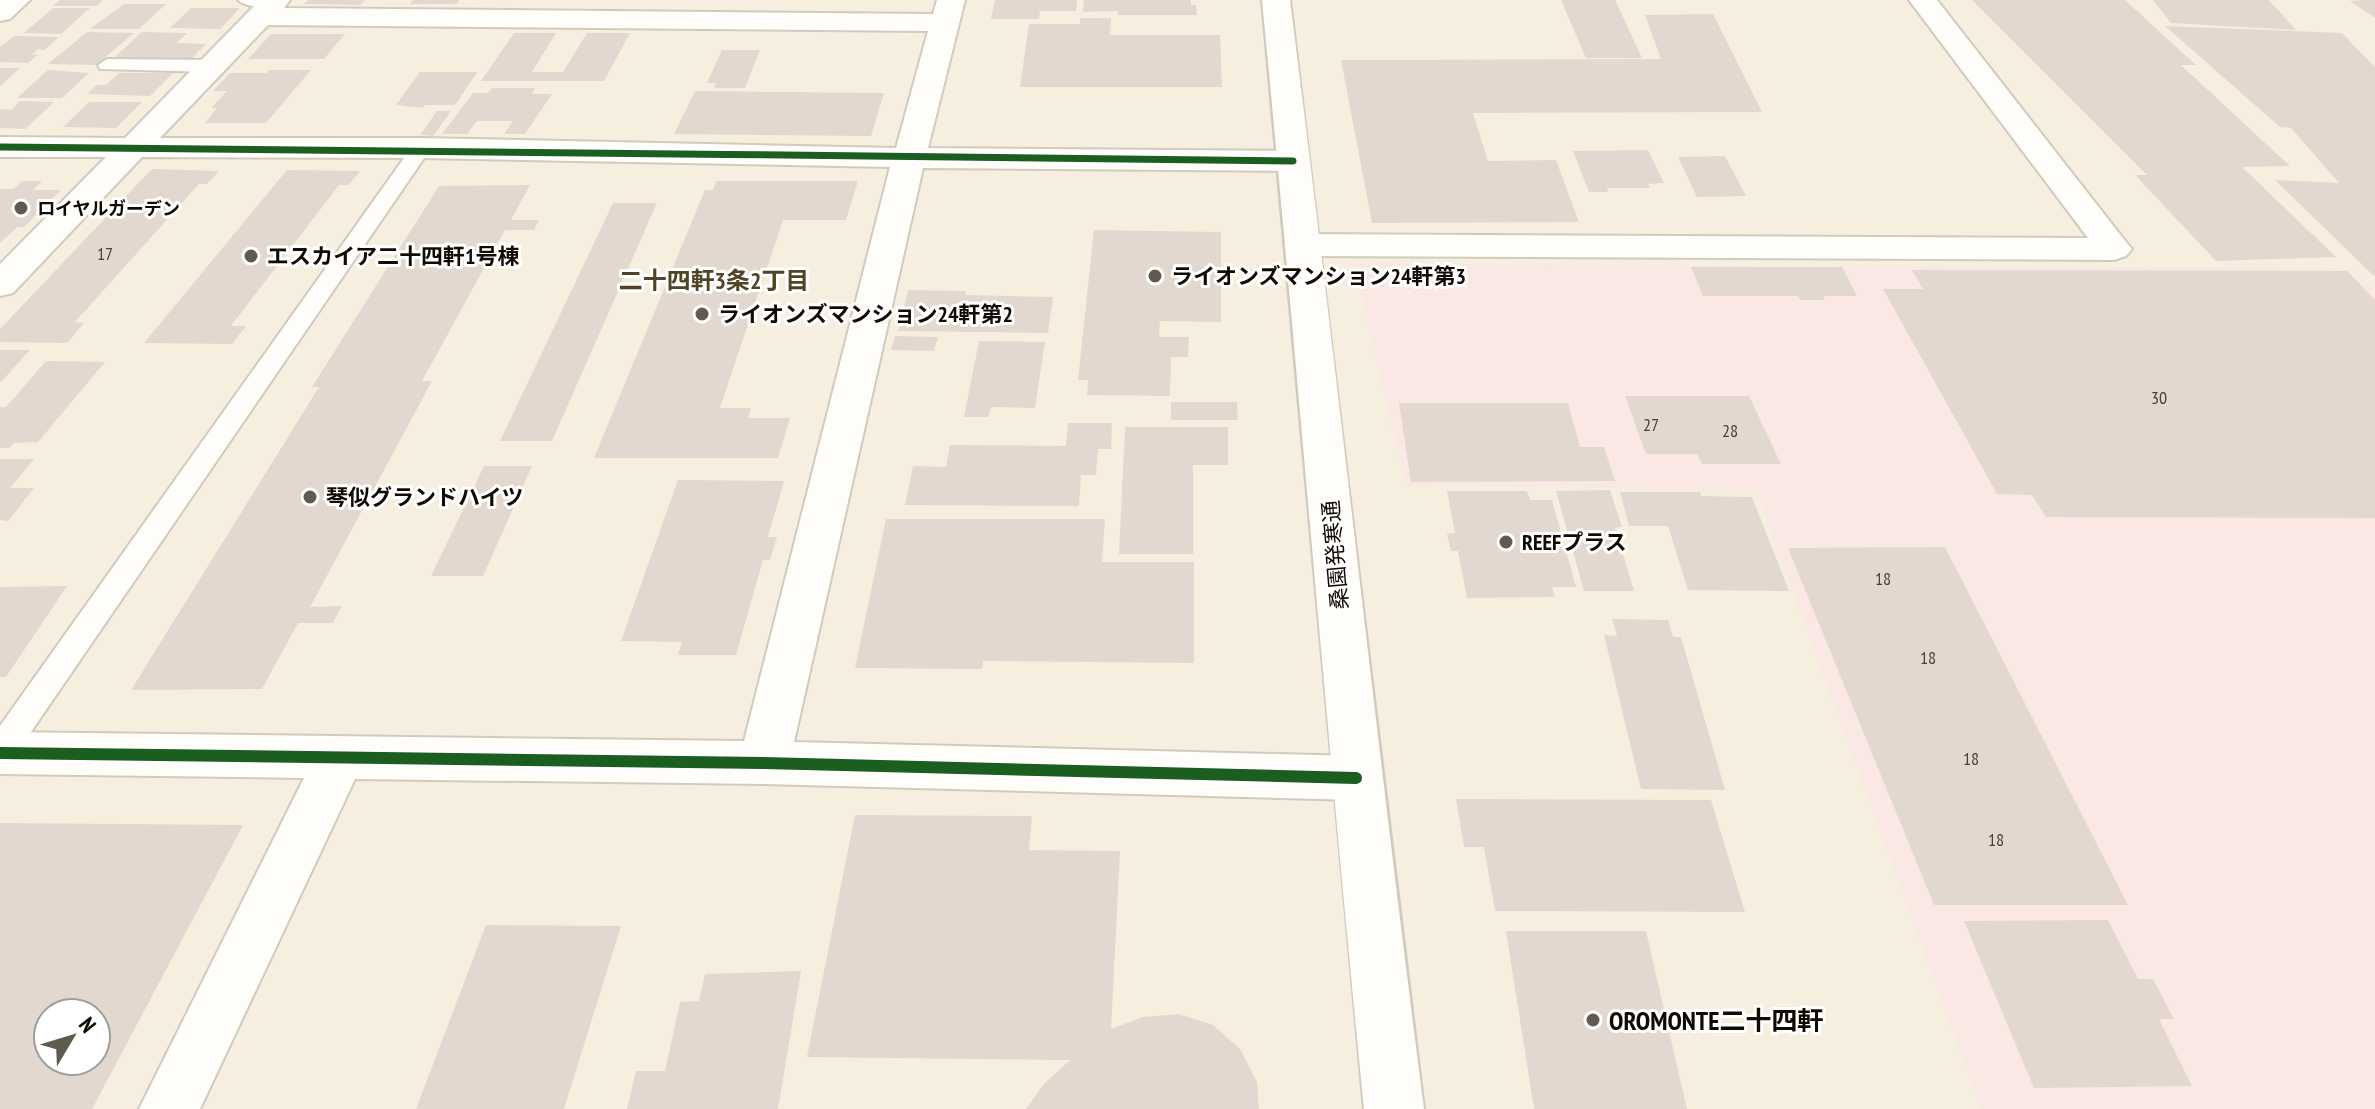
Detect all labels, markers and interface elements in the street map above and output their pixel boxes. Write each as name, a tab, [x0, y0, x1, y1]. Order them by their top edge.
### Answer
place label: ロイヤルガーデン	[37, 197, 180, 220]
marker: ロイヤルガーデン	[12, 199, 30, 217]
house number: 17	[97, 242, 113, 265]
place label: エスカイア二十四軒1号棟	[267, 242, 520, 270]
marker: エスカイア二十四軒1号棟	[242, 247, 260, 265]
place label: ライオンズマンション24軒第3	[1171, 262, 1466, 290]
district label: 二十四軒3条2丁目	[619, 265, 809, 296]
marker: ライオンズマンション24軒第3	[1146, 267, 1164, 285]
place label: ライオンズマンション24軒第2	[718, 300, 1013, 328]
marker: ライオンズマンション24軒第2	[693, 305, 711, 323]
house number: 30	[2151, 386, 2167, 409]
house number: 27	[1643, 413, 1659, 436]
house number: 28	[1722, 419, 1738, 442]
place label: 琴似グランドハイツ	[326, 483, 524, 511]
marker: 琴似グランドハイツ	[301, 488, 319, 506]
street label: 桑園発寒通	[1316, 499, 1354, 611]
place label: REEFプラス	[1522, 528, 1627, 556]
marker: REEFプラス	[1497, 533, 1515, 551]
house number: 18	[1875, 567, 1891, 590]
house number: 18	[1920, 646, 1936, 669]
house number: 18	[1963, 747, 1979, 770]
house number: 18	[1988, 828, 2004, 851]
north arrow	[32, 997, 112, 1077]
place label: OROMONTE二十四軒	[1609, 1004, 1823, 1037]
text: N	[73, 1011, 102, 1038]
marker: OROMONTE二十四軒	[1584, 1011, 1602, 1029]

